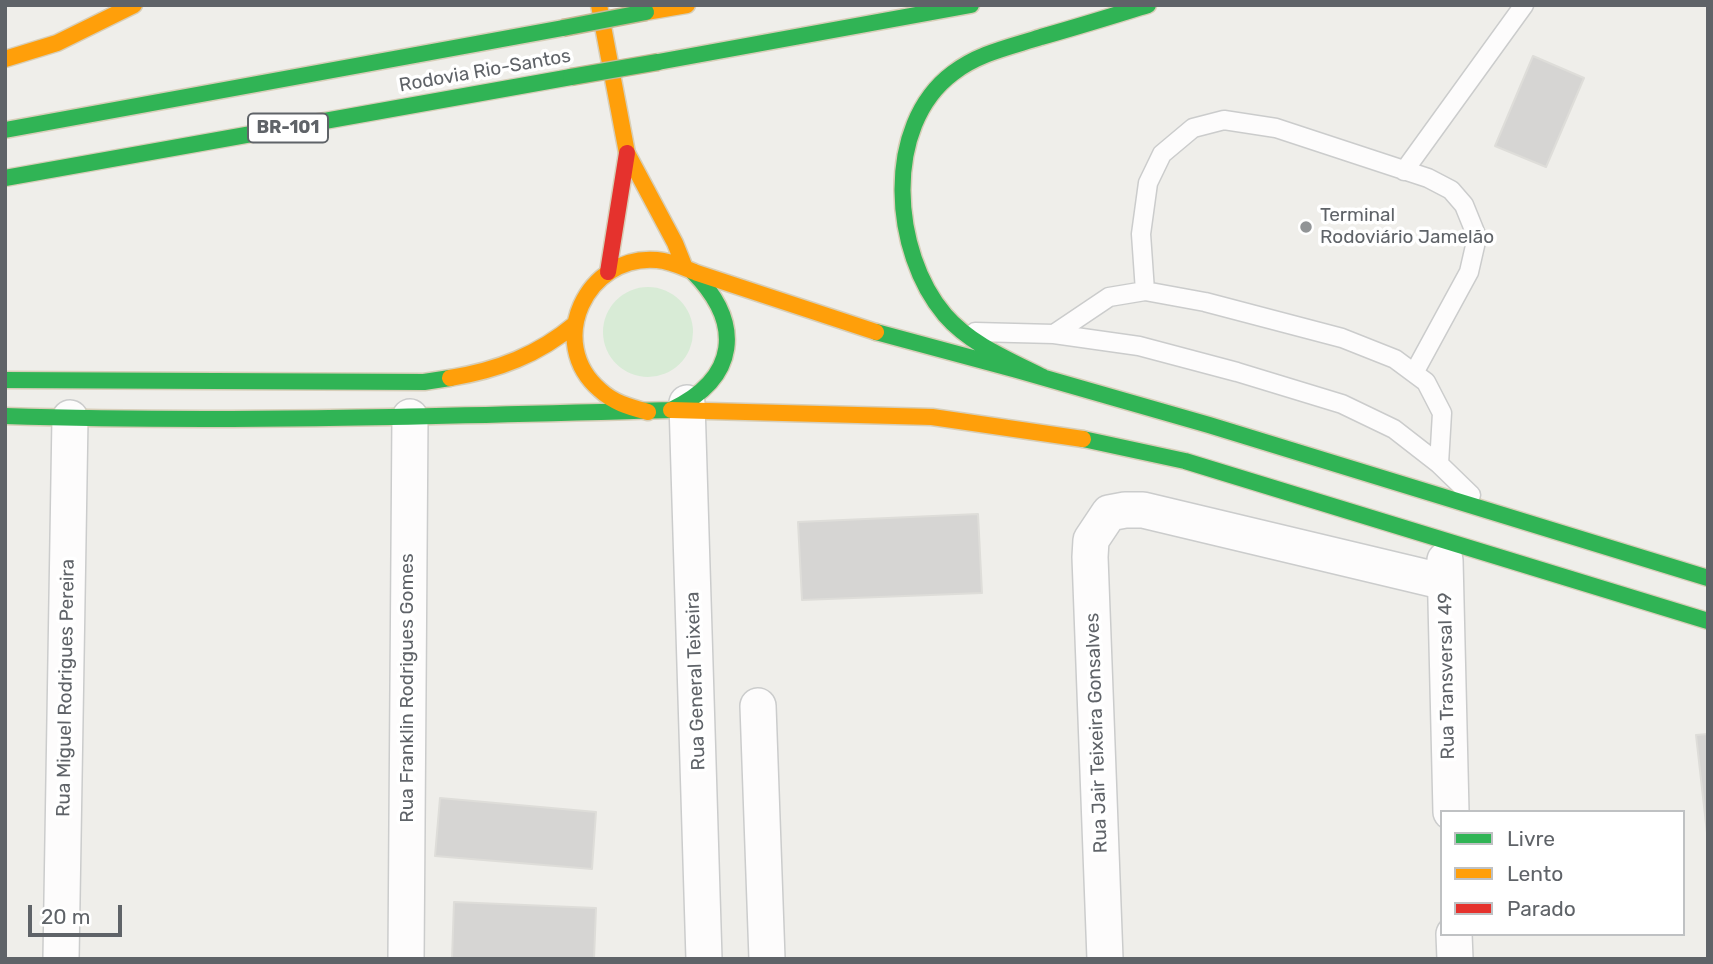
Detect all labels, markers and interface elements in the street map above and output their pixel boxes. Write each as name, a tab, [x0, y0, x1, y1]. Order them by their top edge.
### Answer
street label: Rodovia Rio-Santos	[397, 45, 573, 97]
road number: BR-101	[248, 113, 328, 142]
place label: Terminal Rodoviário Jamelão	[1320, 205, 1494, 249]
marker: Terminal Rodoviário Jamelão	[1298, 219, 1314, 235]
street label: Rua Franklin Rodrigues Gomes	[397, 553, 419, 823]
street label: Rua Miguel Rodrigues Pereira	[52, 559, 80, 817]
street label: Rua General Teixeira	[681, 591, 711, 771]
street label: Rua Transversal 49	[1434, 592, 1460, 760]
street label: Rua Jair Teixeira Gonsalves	[1081, 612, 1113, 854]
legend	[1440, 810, 1685, 936]
text: Livre	[1507, 826, 1555, 851]
text: Lento	[1507, 861, 1563, 886]
scale bar	[32, 890, 126, 934]
text: Parado	[1507, 896, 1576, 921]
text: 20 m	[41, 904, 90, 929]

